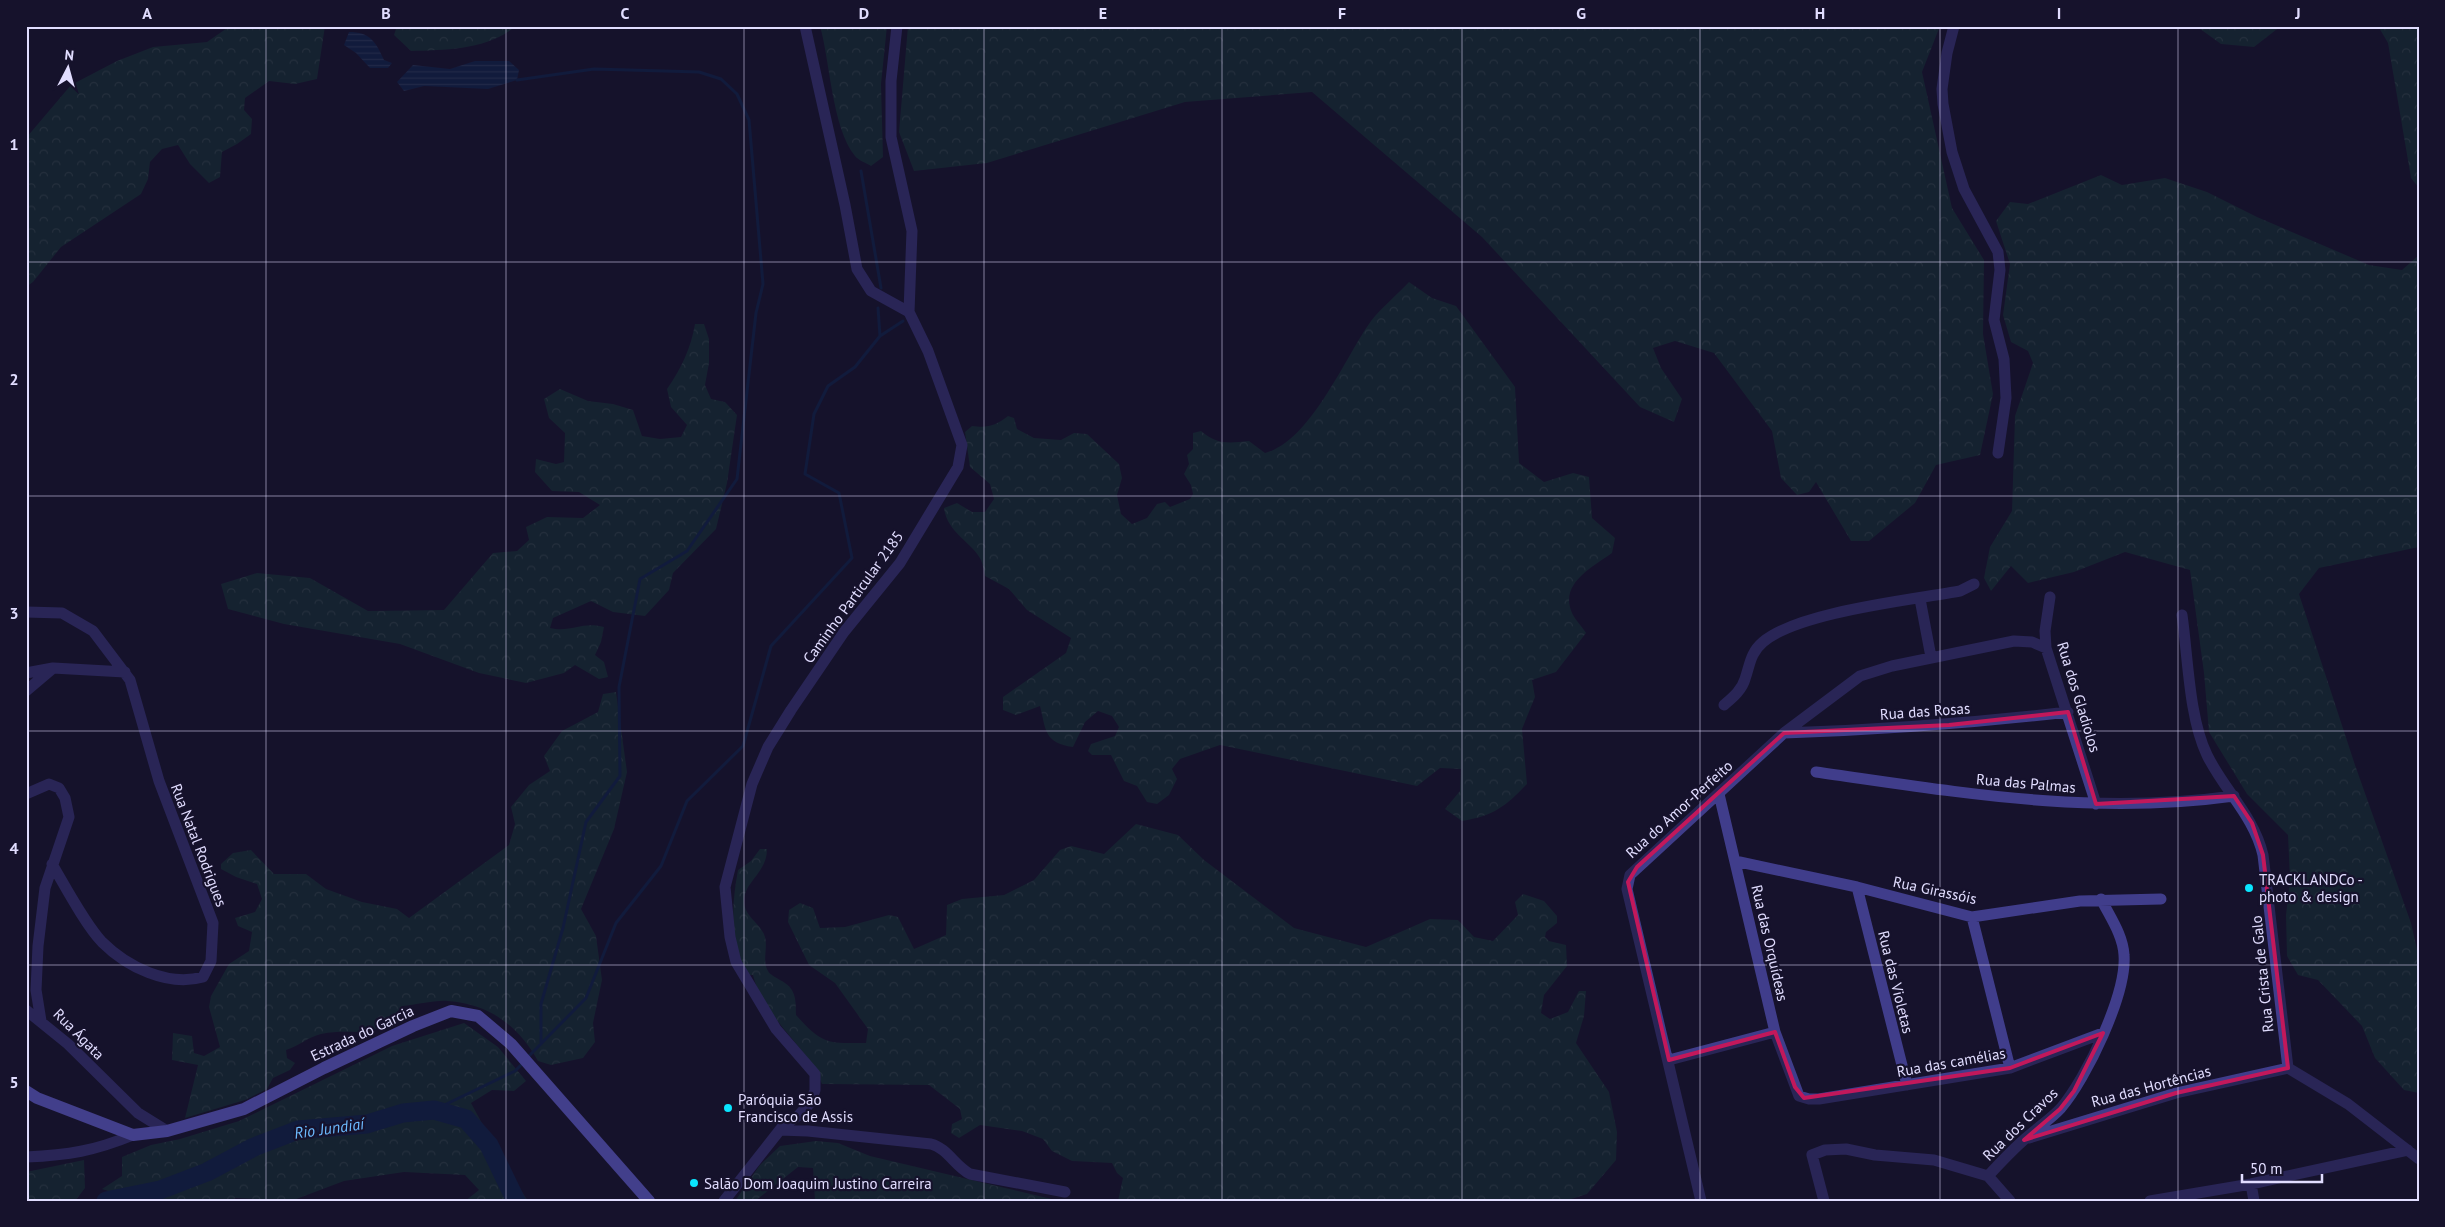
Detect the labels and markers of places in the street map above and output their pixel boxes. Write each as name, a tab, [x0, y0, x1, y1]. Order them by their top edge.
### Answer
place label: TRACKLANDCo - photo & design	[2259, 870, 2363, 906]
marker: TRACKLANDCo - photo & design	[2243, 882, 2255, 894]
place label: Paróquia São Francisco de Assis	[738, 1090, 853, 1126]
marker: Paróquia São Francisco de Assis	[722, 1102, 734, 1114]
place label: Salão Dom Joaquim Justino Carreira	[704, 1174, 932, 1193]
marker: Salão Dom Joaquim Justino Carreira	[688, 1177, 700, 1189]

